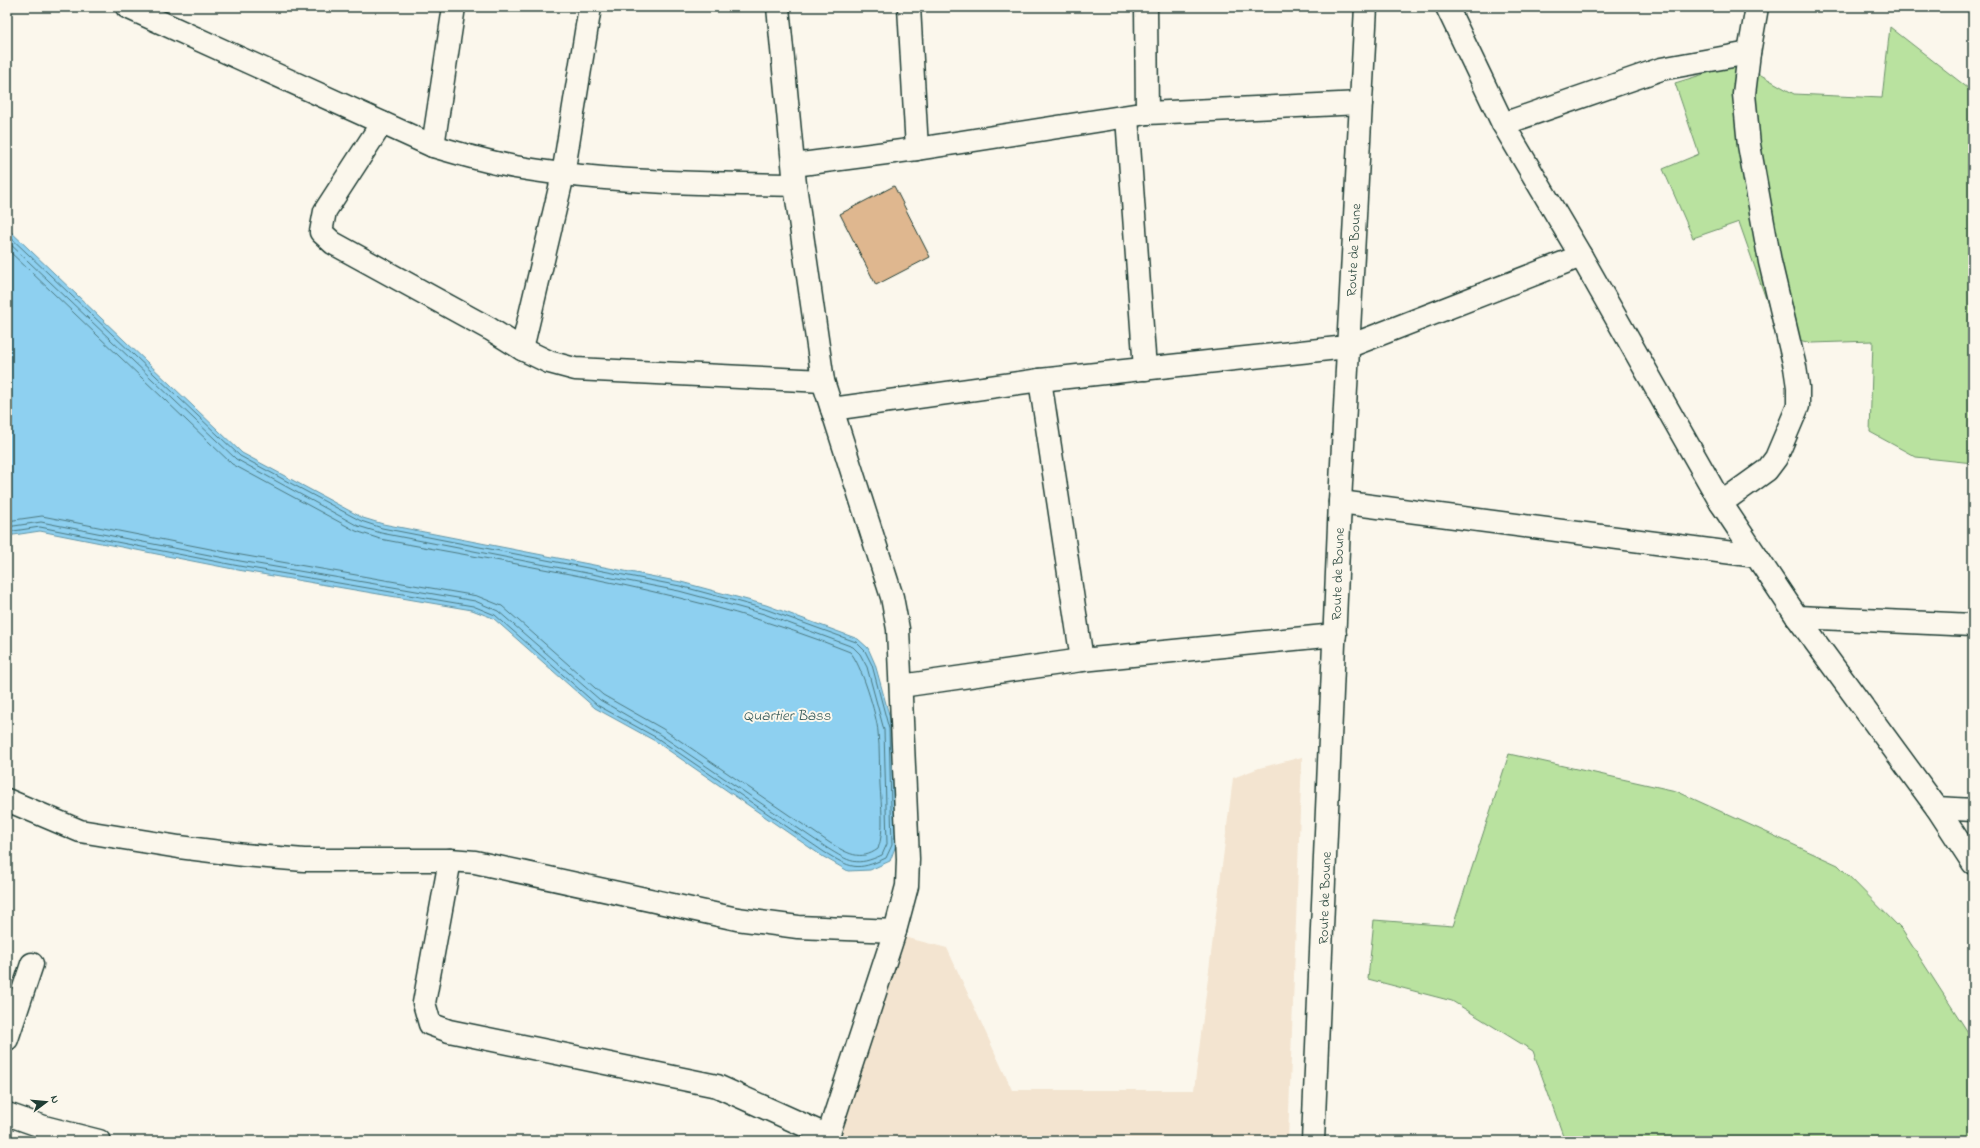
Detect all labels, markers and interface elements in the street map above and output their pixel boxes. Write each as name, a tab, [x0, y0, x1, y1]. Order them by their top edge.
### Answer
street label: Route de Boune	[1342, 202, 1367, 297]
street label: Route de Boune	[1326, 527, 1351, 621]
water label: Quartier Bass	[743, 705, 831, 727]
street label: Route de Boune	[1313, 851, 1338, 945]
north arrow	[26, 1082, 66, 1122]
text: N	[46, 1094, 63, 1105]

